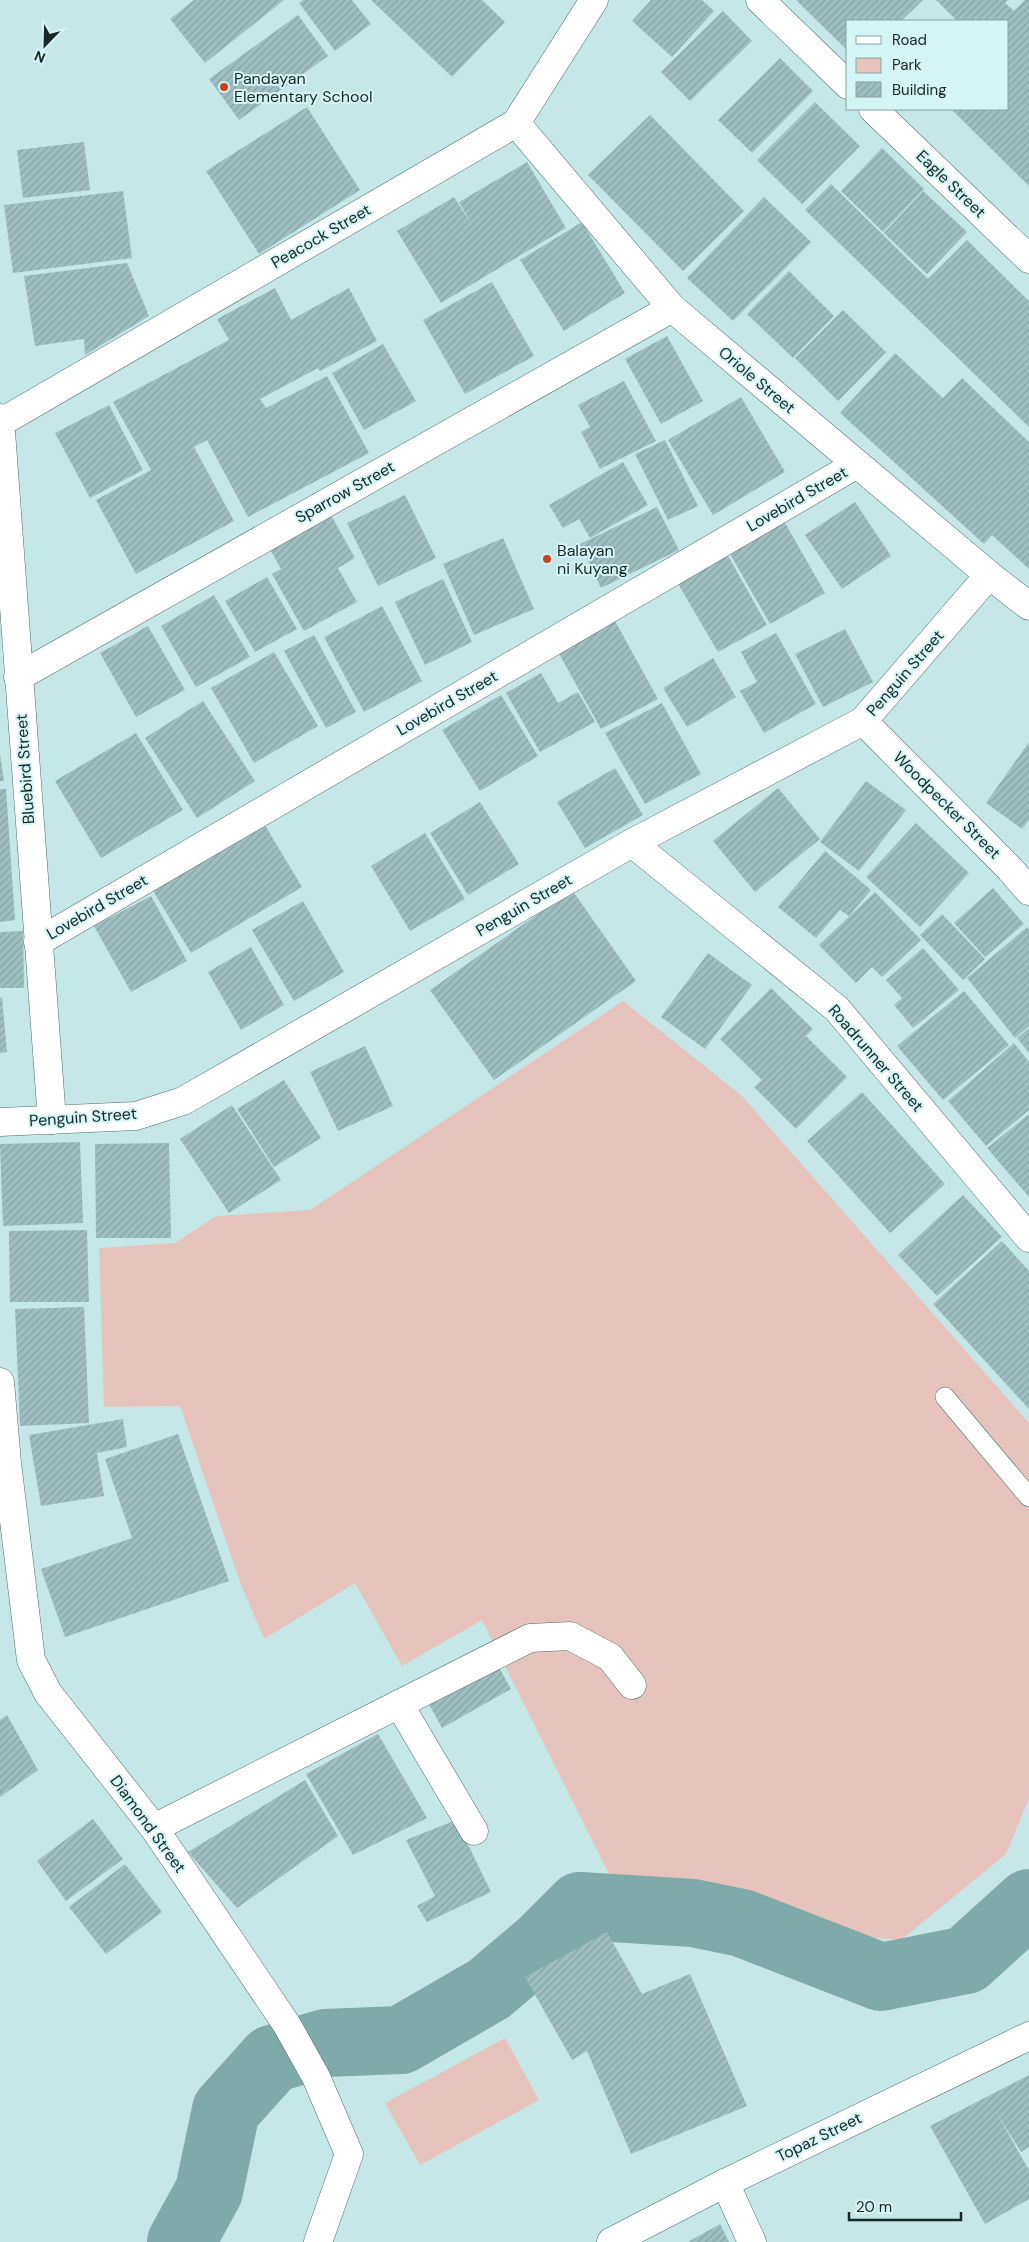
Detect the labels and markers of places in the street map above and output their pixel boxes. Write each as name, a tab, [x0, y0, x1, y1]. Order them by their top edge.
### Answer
place label: Pandayan Elementary School	[234, 68, 372, 107]
marker: Pandayan Elementary School	[218, 81, 230, 93]
place label: Balayan ni Kuyang	[557, 540, 628, 579]
marker: Balayan ni Kuyang	[541, 553, 553, 565]

